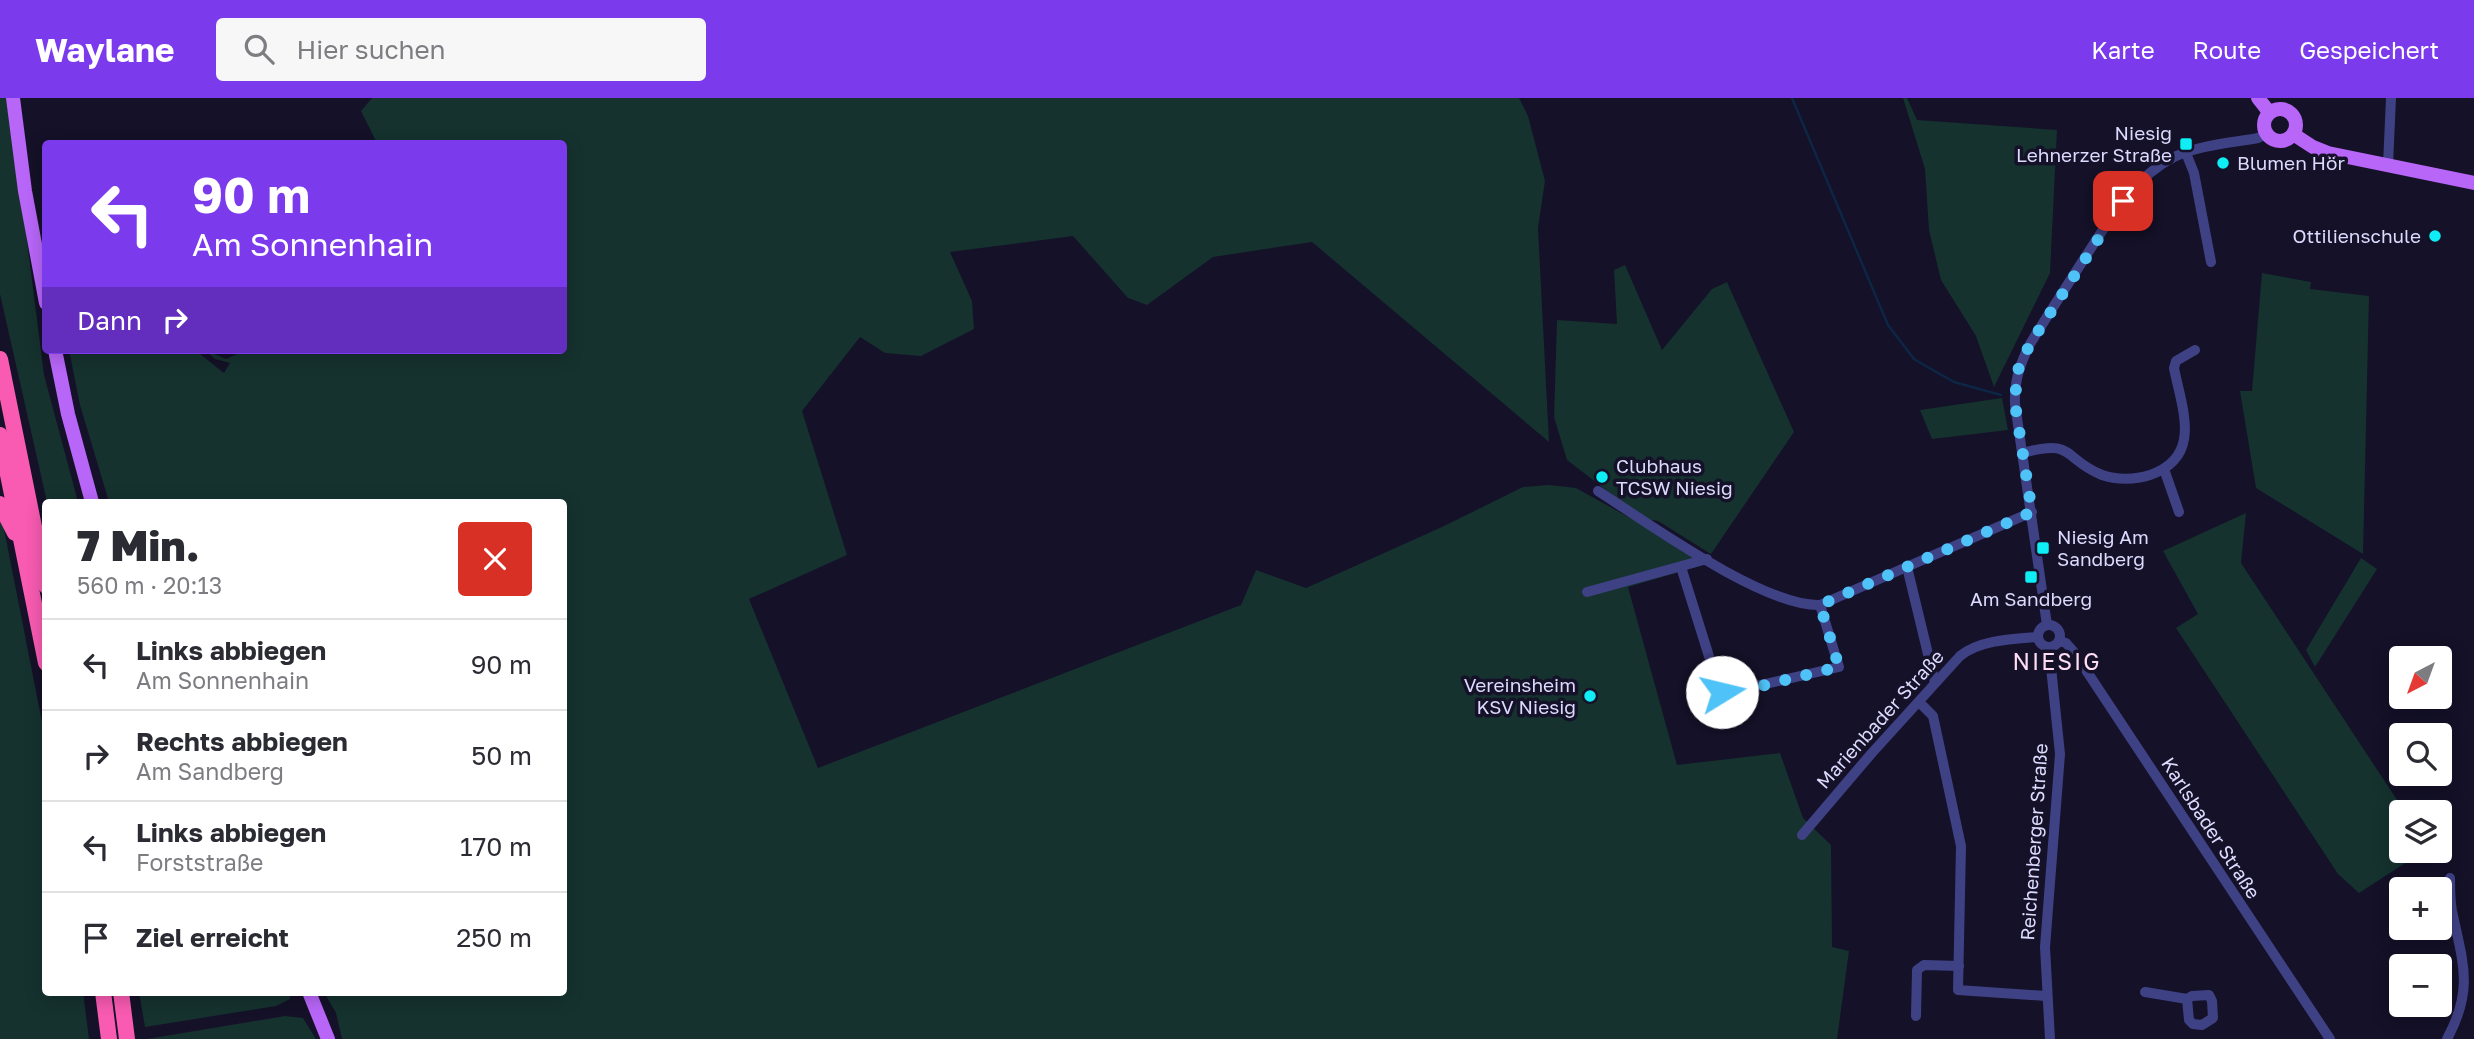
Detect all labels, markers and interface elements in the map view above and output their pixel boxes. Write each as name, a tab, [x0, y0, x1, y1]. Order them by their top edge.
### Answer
search box	[216, 18, 706, 81]
text: Waylane	[35, 30, 174, 69]
icon: search	[240, 30, 278, 68]
text: Hier suchen	[296, 34, 446, 65]
text: Karte	[2091, 35, 2155, 64]
text: Route	[2193, 35, 2261, 64]
text: Gespeichert	[2299, 35, 2439, 64]
place label: Niesig Lehnerzer Straße	[2016, 121, 2172, 166]
marker: Niesig Lehnerzer Straße	[2178, 136, 2194, 152]
place label: Blumen Hör	[2237, 151, 2345, 174]
marker: Blumen Hör	[2215, 155, 2231, 171]
text: 90 m	[192, 165, 310, 224]
icon: left	[77, 168, 168, 259]
pin	[2093, 171, 2153, 231]
icon: arrive	[2104, 182, 2142, 220]
place label: Ottilienschule	[2292, 224, 2421, 247]
text: Am Sonnenhain	[192, 225, 433, 263]
marker: Ottilienschule	[2427, 228, 2443, 244]
icon: right	[156, 301, 194, 339]
text: Dann	[77, 305, 142, 336]
place label: Clubhaus TCSW Niesig	[1616, 454, 1733, 499]
marker: Clubhaus TCSW Niesig	[1594, 469, 1610, 485]
text: 7 Min.	[77, 520, 200, 570]
button: close	[458, 522, 532, 596]
place label: Niesig Am Sandberg	[2057, 525, 2149, 570]
marker: Niesig Am Sandberg	[2035, 540, 2051, 556]
marker: Am Sandberg	[2023, 569, 2039, 585]
text: 560 m · 20:13	[77, 571, 222, 599]
place label: Am Sandberg	[1970, 587, 2092, 610]
text: Links abbiegen	[136, 635, 326, 666]
street label: Marienbader Straße	[1811, 644, 1948, 793]
icon: left	[77, 646, 115, 684]
north arrow	[2389, 646, 2452, 709]
map controls	[2389, 646, 2452, 1017]
district label: NIESIG	[2013, 647, 2101, 675]
text: 90 m	[471, 649, 532, 680]
position arrow	[1685, 655, 1759, 729]
text: Am Sonnenhain	[136, 666, 309, 694]
place label: Vereinsheim KSV Niesig	[1464, 673, 1576, 718]
marker: Vereinsheim KSV Niesig	[1582, 688, 1598, 704]
button: search	[2389, 723, 2452, 786]
text: Rechts abbiegen	[136, 726, 348, 757]
icon: right	[77, 737, 115, 775]
text: 50 m	[471, 740, 532, 771]
street label: Reichenberger Straße	[2015, 743, 2052, 941]
street label: Karlsbader Straße	[2157, 753, 2266, 903]
text: Am Sandberg	[136, 757, 284, 785]
button: layers	[2389, 800, 2452, 863]
text: Links abbiegen	[136, 817, 326, 848]
icon: left	[77, 828, 115, 866]
text: 170 m	[460, 831, 532, 862]
text: Forststraße	[136, 848, 263, 876]
button: +	[2389, 877, 2452, 940]
icon: arrive	[77, 919, 115, 957]
text: Ziel erreicht	[136, 922, 289, 953]
text: 250 m	[456, 922, 532, 953]
button: −	[2389, 954, 2452, 1017]

